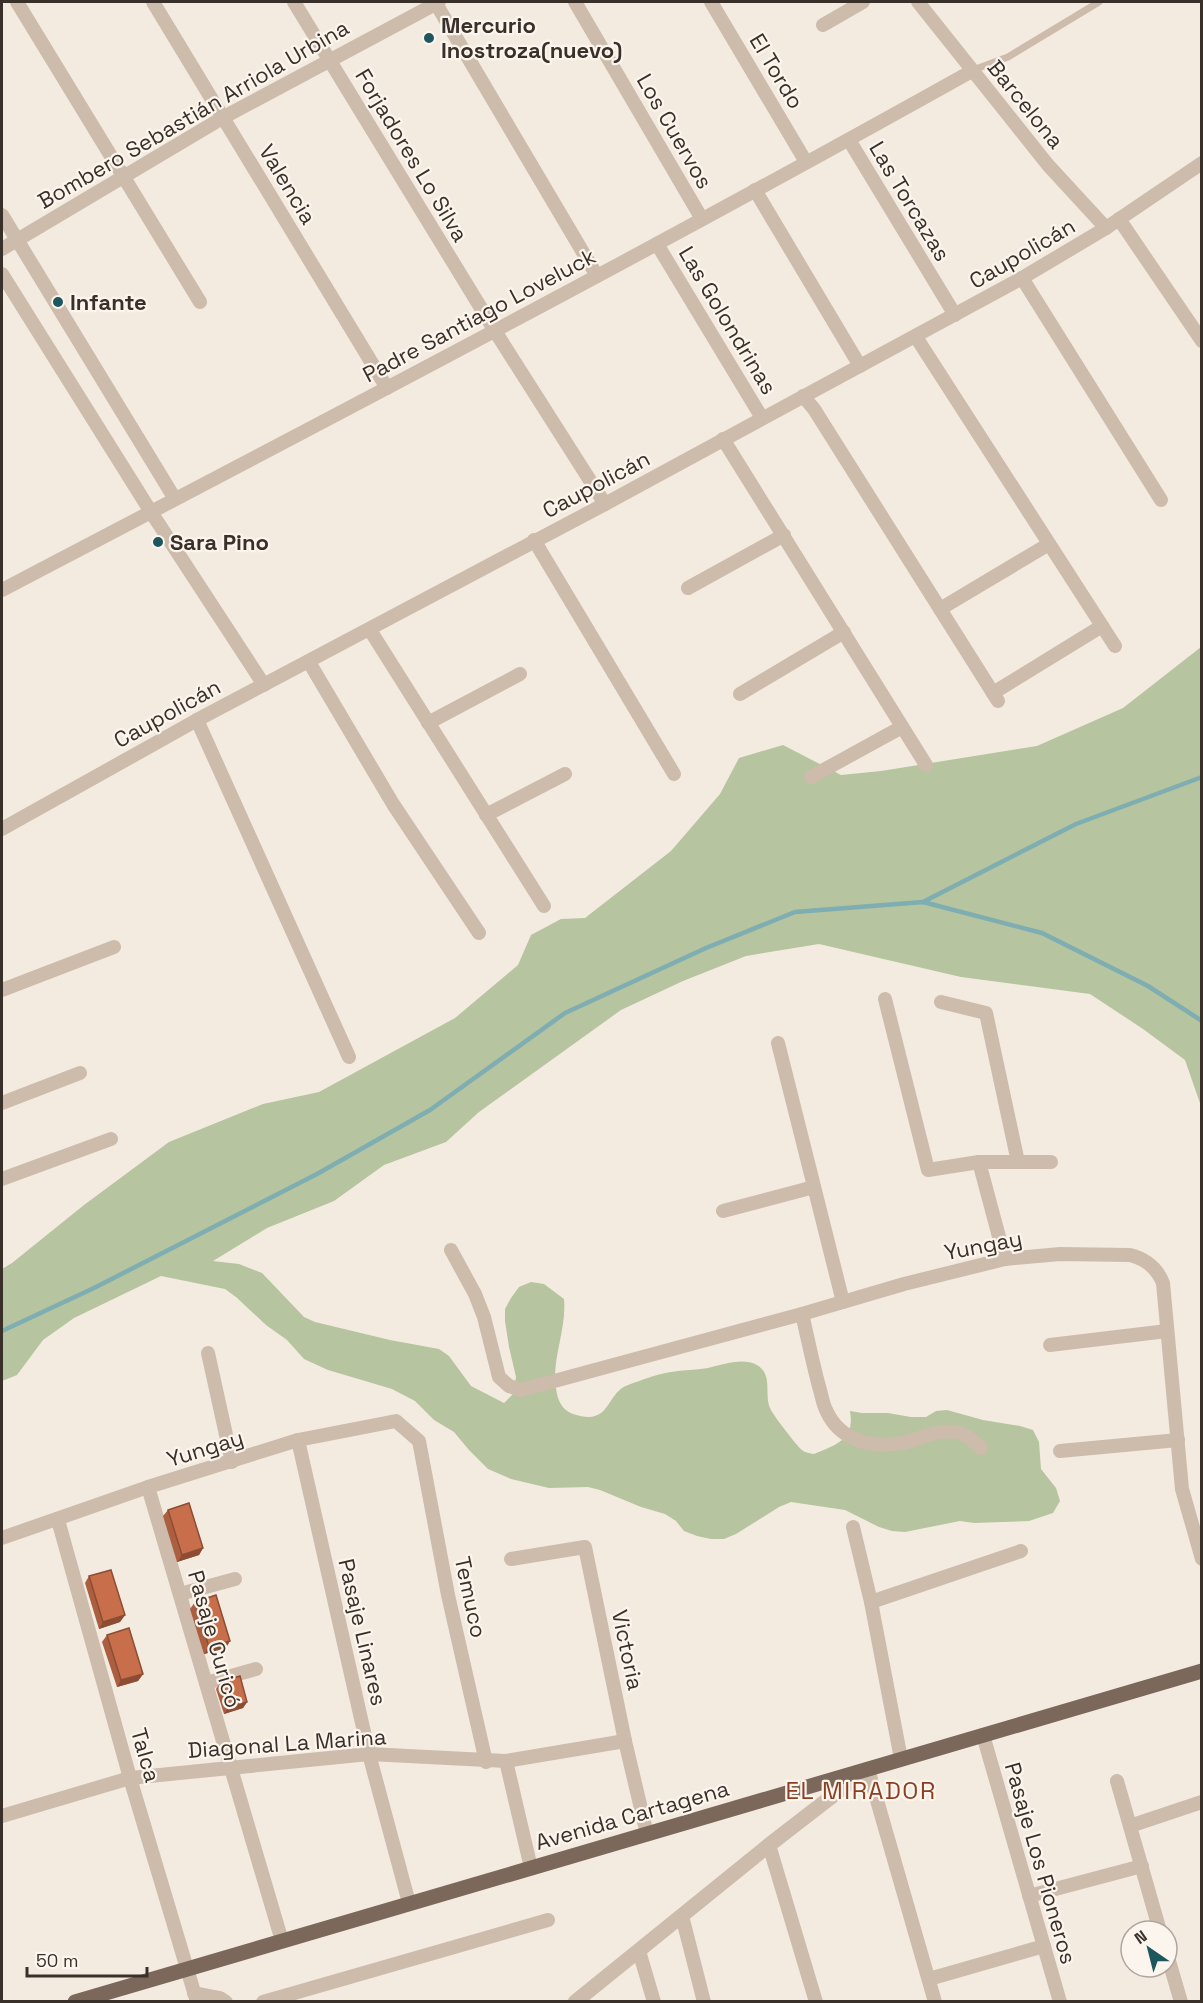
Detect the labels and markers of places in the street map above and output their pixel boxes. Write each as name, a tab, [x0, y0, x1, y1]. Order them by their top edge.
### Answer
place label: Mercurio Inostroza(nuevo)	[441, 11, 622, 64]
marker: Mercurio Inostroza(nuevo)	[422, 31, 436, 45]
place label: Infante	[70, 288, 147, 316]
marker: Infante	[51, 295, 65, 309]
place label: Sara Pino	[170, 528, 269, 556]
marker: Sara Pino	[151, 535, 165, 549]

